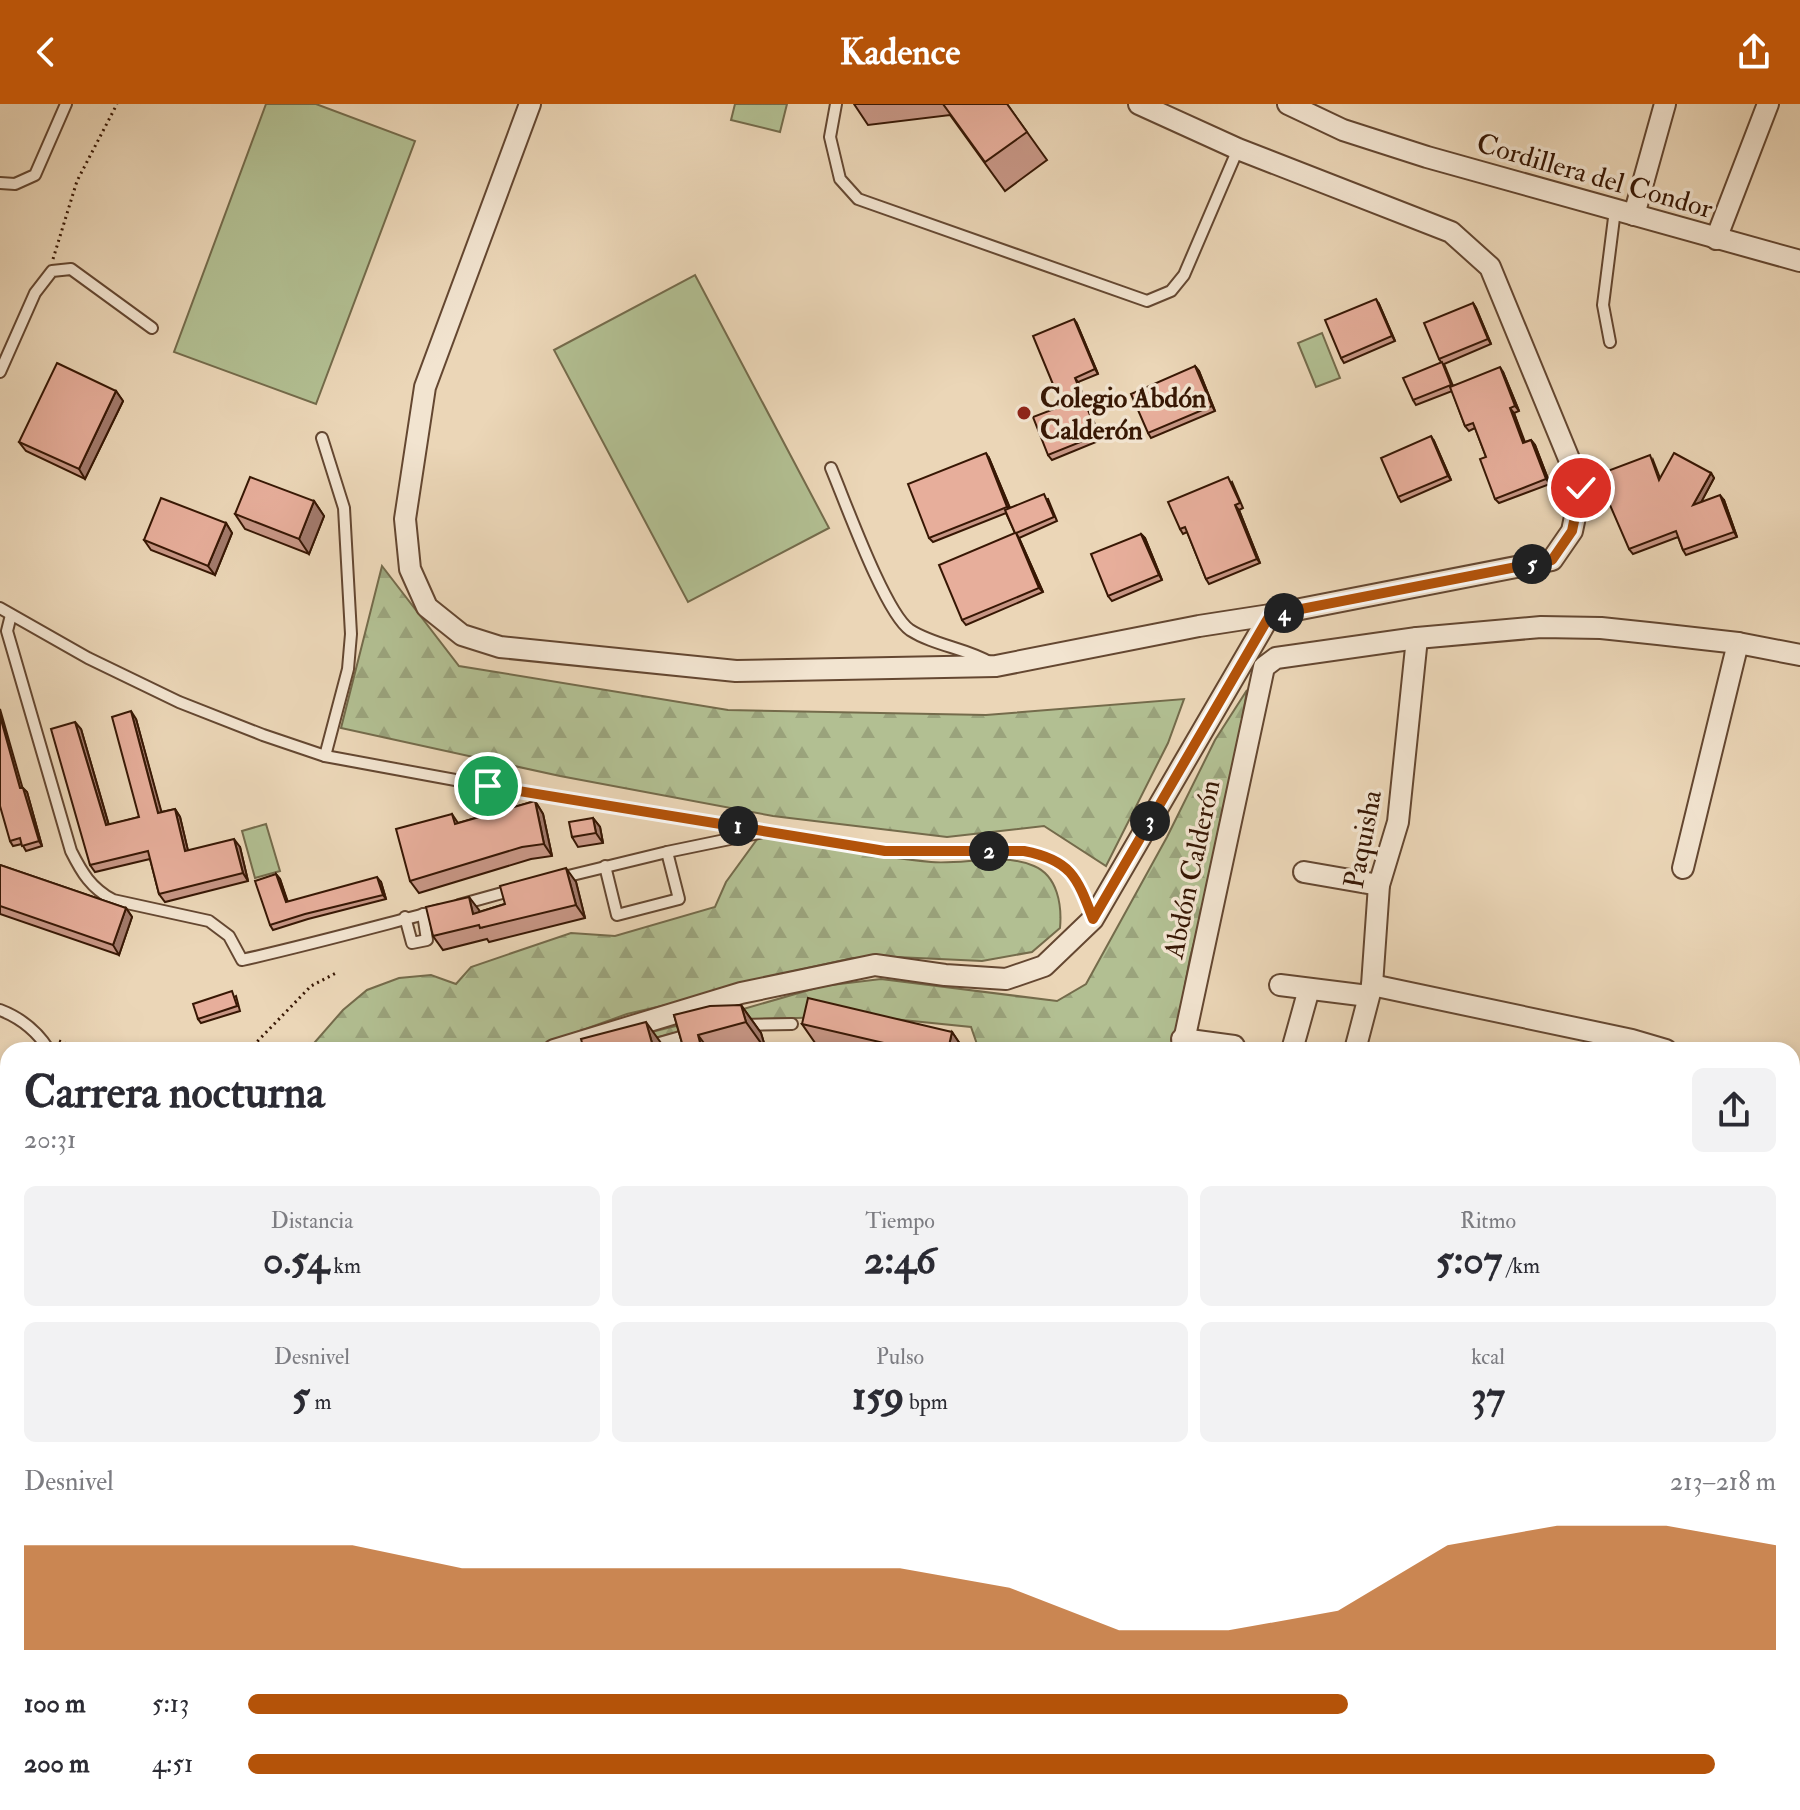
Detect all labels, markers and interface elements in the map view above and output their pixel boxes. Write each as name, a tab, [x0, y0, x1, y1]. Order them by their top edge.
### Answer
icon: back	[24, 30, 68, 74]
text: Kadence	[840, 30, 960, 75]
icon: share	[1732, 30, 1776, 74]
street label: Cordillera del Condor	[1473, 126, 1717, 227]
place label: Colegio Abdón Calderón	[1040, 381, 1207, 448]
marker: Colegio Abdón Calderón	[1015, 404, 1033, 422]
pin	[1547, 454, 1615, 522]
icon: check	[1559, 466, 1603, 510]
pin: 5	[1512, 544, 1552, 584]
text: 5	[1527, 550, 1537, 578]
pin: 4	[1264, 593, 1304, 633]
text: 4	[1278, 599, 1290, 627]
pin	[454, 752, 522, 820]
icon: arrive	[466, 764, 510, 808]
street label: Abdón Calderón	[1156, 777, 1228, 963]
street label: Paquisha	[1337, 787, 1390, 891]
pin: 3	[1130, 801, 1170, 841]
pin: 1	[718, 806, 758, 846]
text: 3	[1146, 807, 1154, 835]
text: 1	[734, 812, 742, 840]
pin: 2	[969, 831, 1009, 871]
text: 2	[983, 837, 995, 865]
text: Carrera nocturna	[24, 1066, 325, 1121]
button: share	[1692, 1068, 1776, 1152]
text: 20:31	[24, 1124, 76, 1156]
text: Distancia	[271, 1207, 353, 1235]
text: Tiempo	[865, 1207, 935, 1235]
text: Ritmo	[1460, 1207, 1516, 1235]
text: 0.54	[263, 1235, 329, 1286]
text: 2:46	[864, 1235, 936, 1286]
text: 5:07	[1436, 1235, 1502, 1286]
text: km	[329, 1252, 361, 1280]
text: /km	[1502, 1252, 1540, 1280]
text: Desnivel	[274, 1343, 350, 1371]
text: Pulso	[876, 1343, 924, 1371]
text: kcal	[1471, 1343, 1505, 1371]
text: 5	[292, 1371, 310, 1422]
text: 159	[852, 1371, 904, 1422]
text: 37	[1471, 1371, 1505, 1422]
text: m	[310, 1388, 332, 1416]
text: bpm	[904, 1388, 948, 1416]
text: Desnivel	[24, 1466, 114, 1498]
text: 213–218 m	[1670, 1466, 1776, 1498]
text: 100 m	[24, 1688, 85, 1720]
text: 5:13	[152, 1688, 189, 1720]
text: 200 m	[24, 1748, 89, 1780]
text: 4:51	[152, 1748, 193, 1780]

